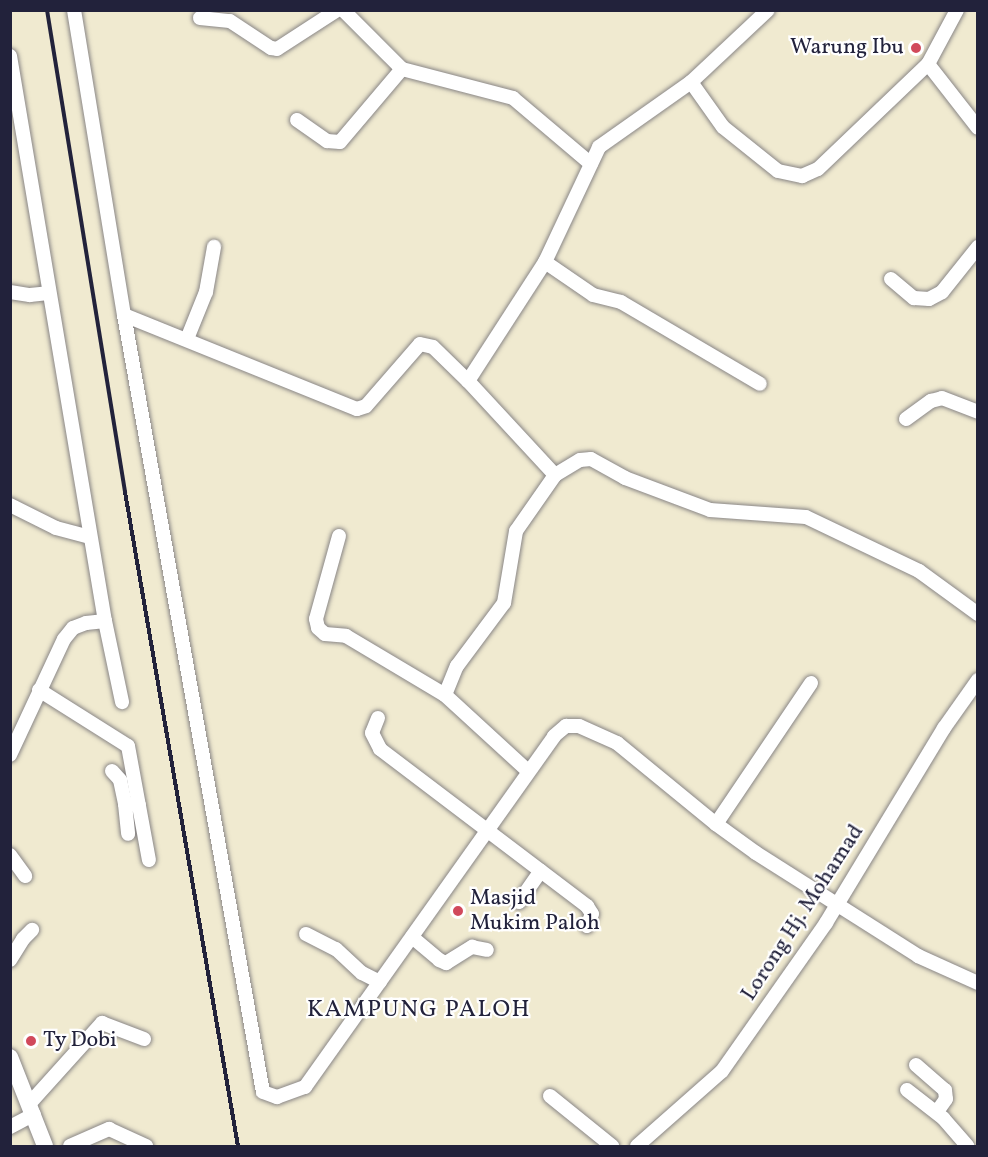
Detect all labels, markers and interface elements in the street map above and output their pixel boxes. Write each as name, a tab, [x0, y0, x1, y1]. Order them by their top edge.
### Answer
place label: Warung Ibu	[790, 35, 904, 61]
marker: Warung Ibu	[909, 41, 923, 55]
street label: Lorong Hj. Mohamad	[736, 820, 870, 1006]
place label: Masjid Mukim Paloh	[470, 885, 600, 936]
marker: Masjid Mukim Paloh	[451, 904, 465, 918]
district label: KAMPUNG PALOH	[307, 997, 531, 1025]
place label: Ty Dobi	[43, 1028, 117, 1054]
marker: Ty Dobi	[24, 1034, 38, 1048]

